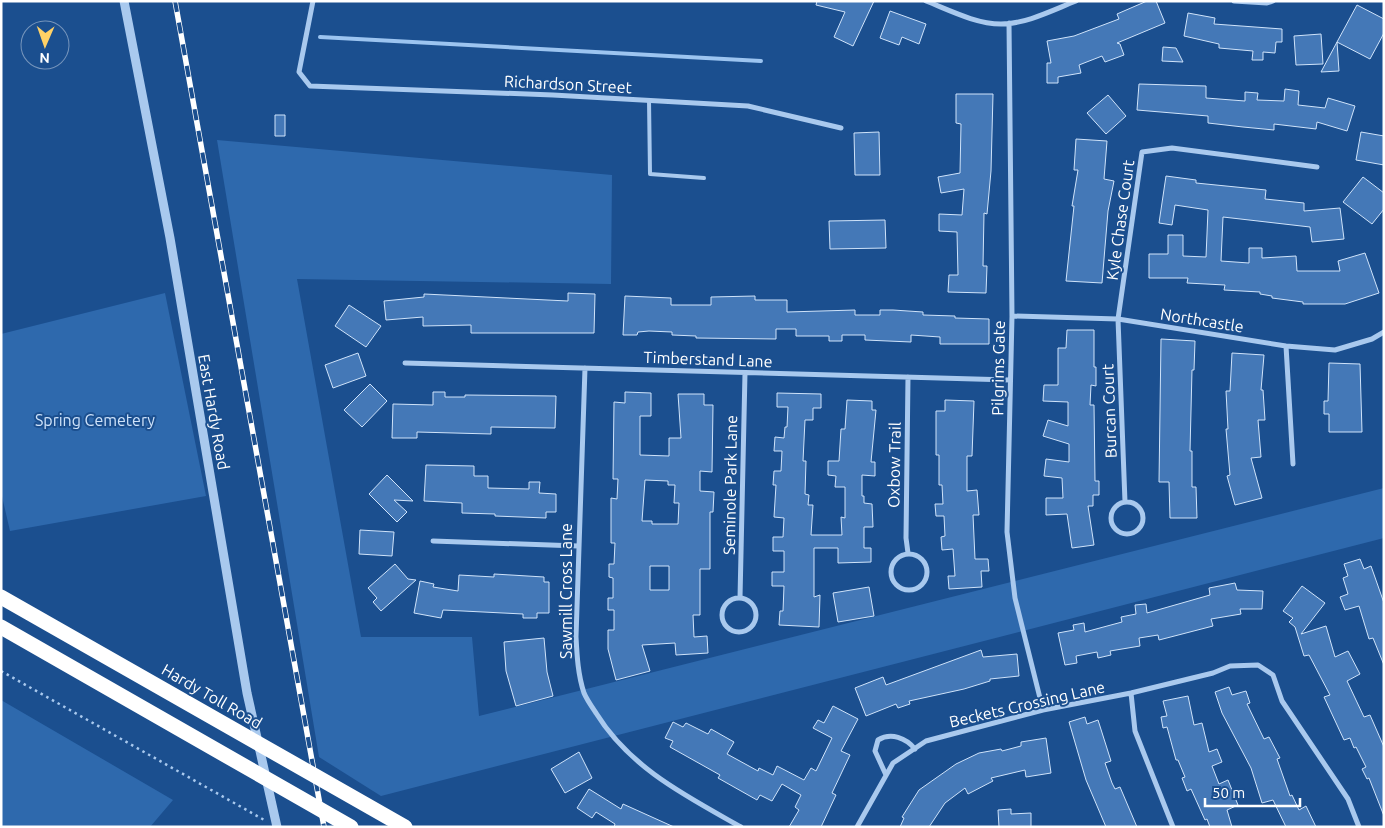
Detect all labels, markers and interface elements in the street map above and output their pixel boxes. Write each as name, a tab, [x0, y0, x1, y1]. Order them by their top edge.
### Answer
north arrow	[20, 20, 70, 70]
text: N	[39, 50, 50, 66]
street label: Richardson Street	[504, 72, 633, 96]
street label: Kyle Chase Court	[1103, 158, 1137, 281]
street label: Northcastle	[1159, 305, 1245, 335]
street label: Pilgrims Gate	[988, 320, 1008, 416]
street label: Timberstand Lane	[643, 348, 773, 370]
street label: East Hardy Road	[195, 353, 233, 471]
street label: Burcan Court	[1098, 363, 1120, 458]
park label: Spring Cemetery	[35, 411, 155, 429]
street label: Seminole Park Lane	[720, 415, 740, 555]
street label: Oxbow Trail	[884, 422, 904, 508]
street label: Sawmill Cross Lane	[557, 523, 575, 659]
street label: Hardy Toll Road	[159, 660, 265, 732]
street label: Beckets Crossing Lane	[947, 677, 1107, 731]
scale bar	[1205, 776, 1300, 808]
text: 50 m	[1212, 784, 1245, 801]

